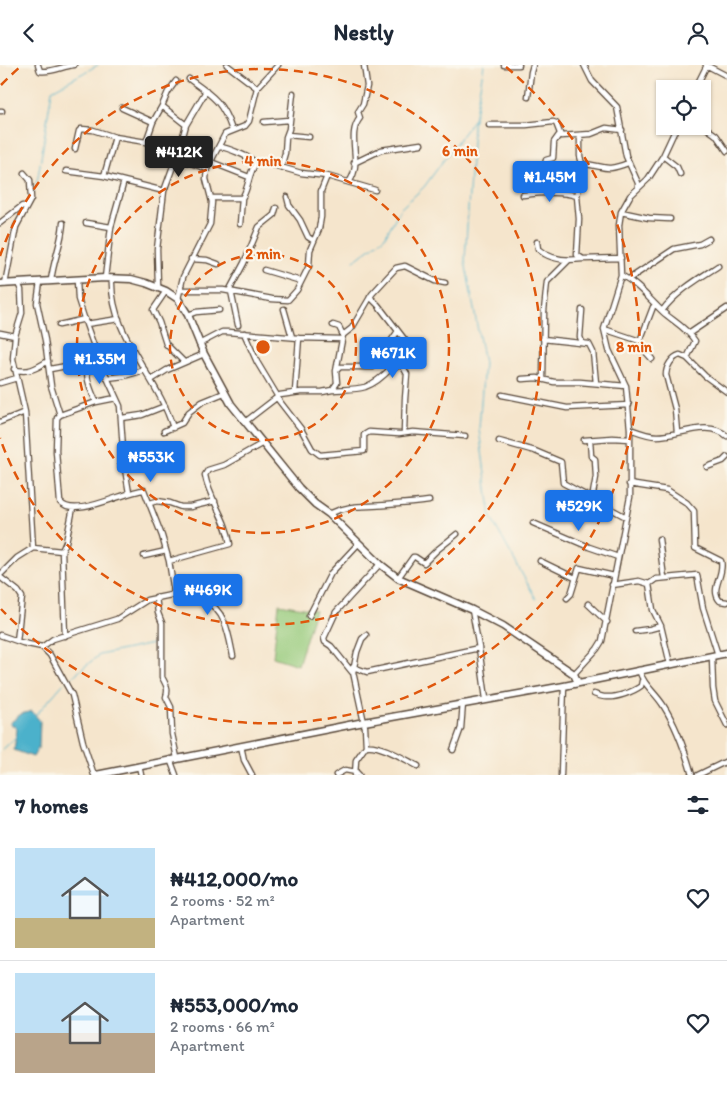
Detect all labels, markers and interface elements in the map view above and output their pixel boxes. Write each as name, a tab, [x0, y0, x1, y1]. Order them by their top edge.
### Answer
icon: back	[15, 19, 43, 47]
text: Nestly	[334, 19, 393, 46]
icon: person	[684, 19, 712, 47]
map controls	[656, 80, 711, 135]
button: locate	[656, 80, 711, 135]
pin: ₦412K	[144, 135, 214, 178]
text: ₦412K	[156, 142, 202, 161]
text: 6 min	[442, 142, 479, 160]
text: 4 min	[245, 152, 282, 170]
pin: ₦1.45M	[509, 161, 591, 203]
text: ₦1.45M	[524, 167, 576, 186]
text: 2 min	[245, 245, 282, 263]
pin: ₦671K	[358, 337, 428, 379]
centre of rings	[254, 338, 272, 356]
text: 8 min	[616, 338, 653, 356]
pin: ₦1.35M	[59, 343, 141, 385]
text: ₦671K	[371, 343, 415, 362]
text: ₦1.35M	[74, 349, 126, 368]
pin: ₦553K	[116, 441, 186, 483]
text: ₦553K	[128, 447, 174, 466]
pin: ₦529K	[544, 489, 614, 532]
text: ₦529K	[556, 496, 602, 515]
pin: ₦469K	[173, 573, 243, 616]
text: ₦469K	[184, 580, 232, 599]
icon: filters	[684, 791, 712, 819]
text: 7 homes	[15, 793, 89, 818]
text: ₦412,000/mo	[170, 866, 298, 891]
icon: home	[55, 868, 115, 928]
icon: heart	[684, 884, 712, 912]
text: 2 rooms · 52 m²	[170, 891, 275, 910]
text: Apartment	[170, 910, 245, 929]
text: ₦553,000/mo	[170, 992, 298, 1017]
icon: home	[55, 993, 115, 1053]
icon: heart	[684, 1009, 712, 1037]
text: 2 rooms · 66 m²	[170, 1017, 275, 1036]
text: Apartment	[170, 1036, 245, 1055]

